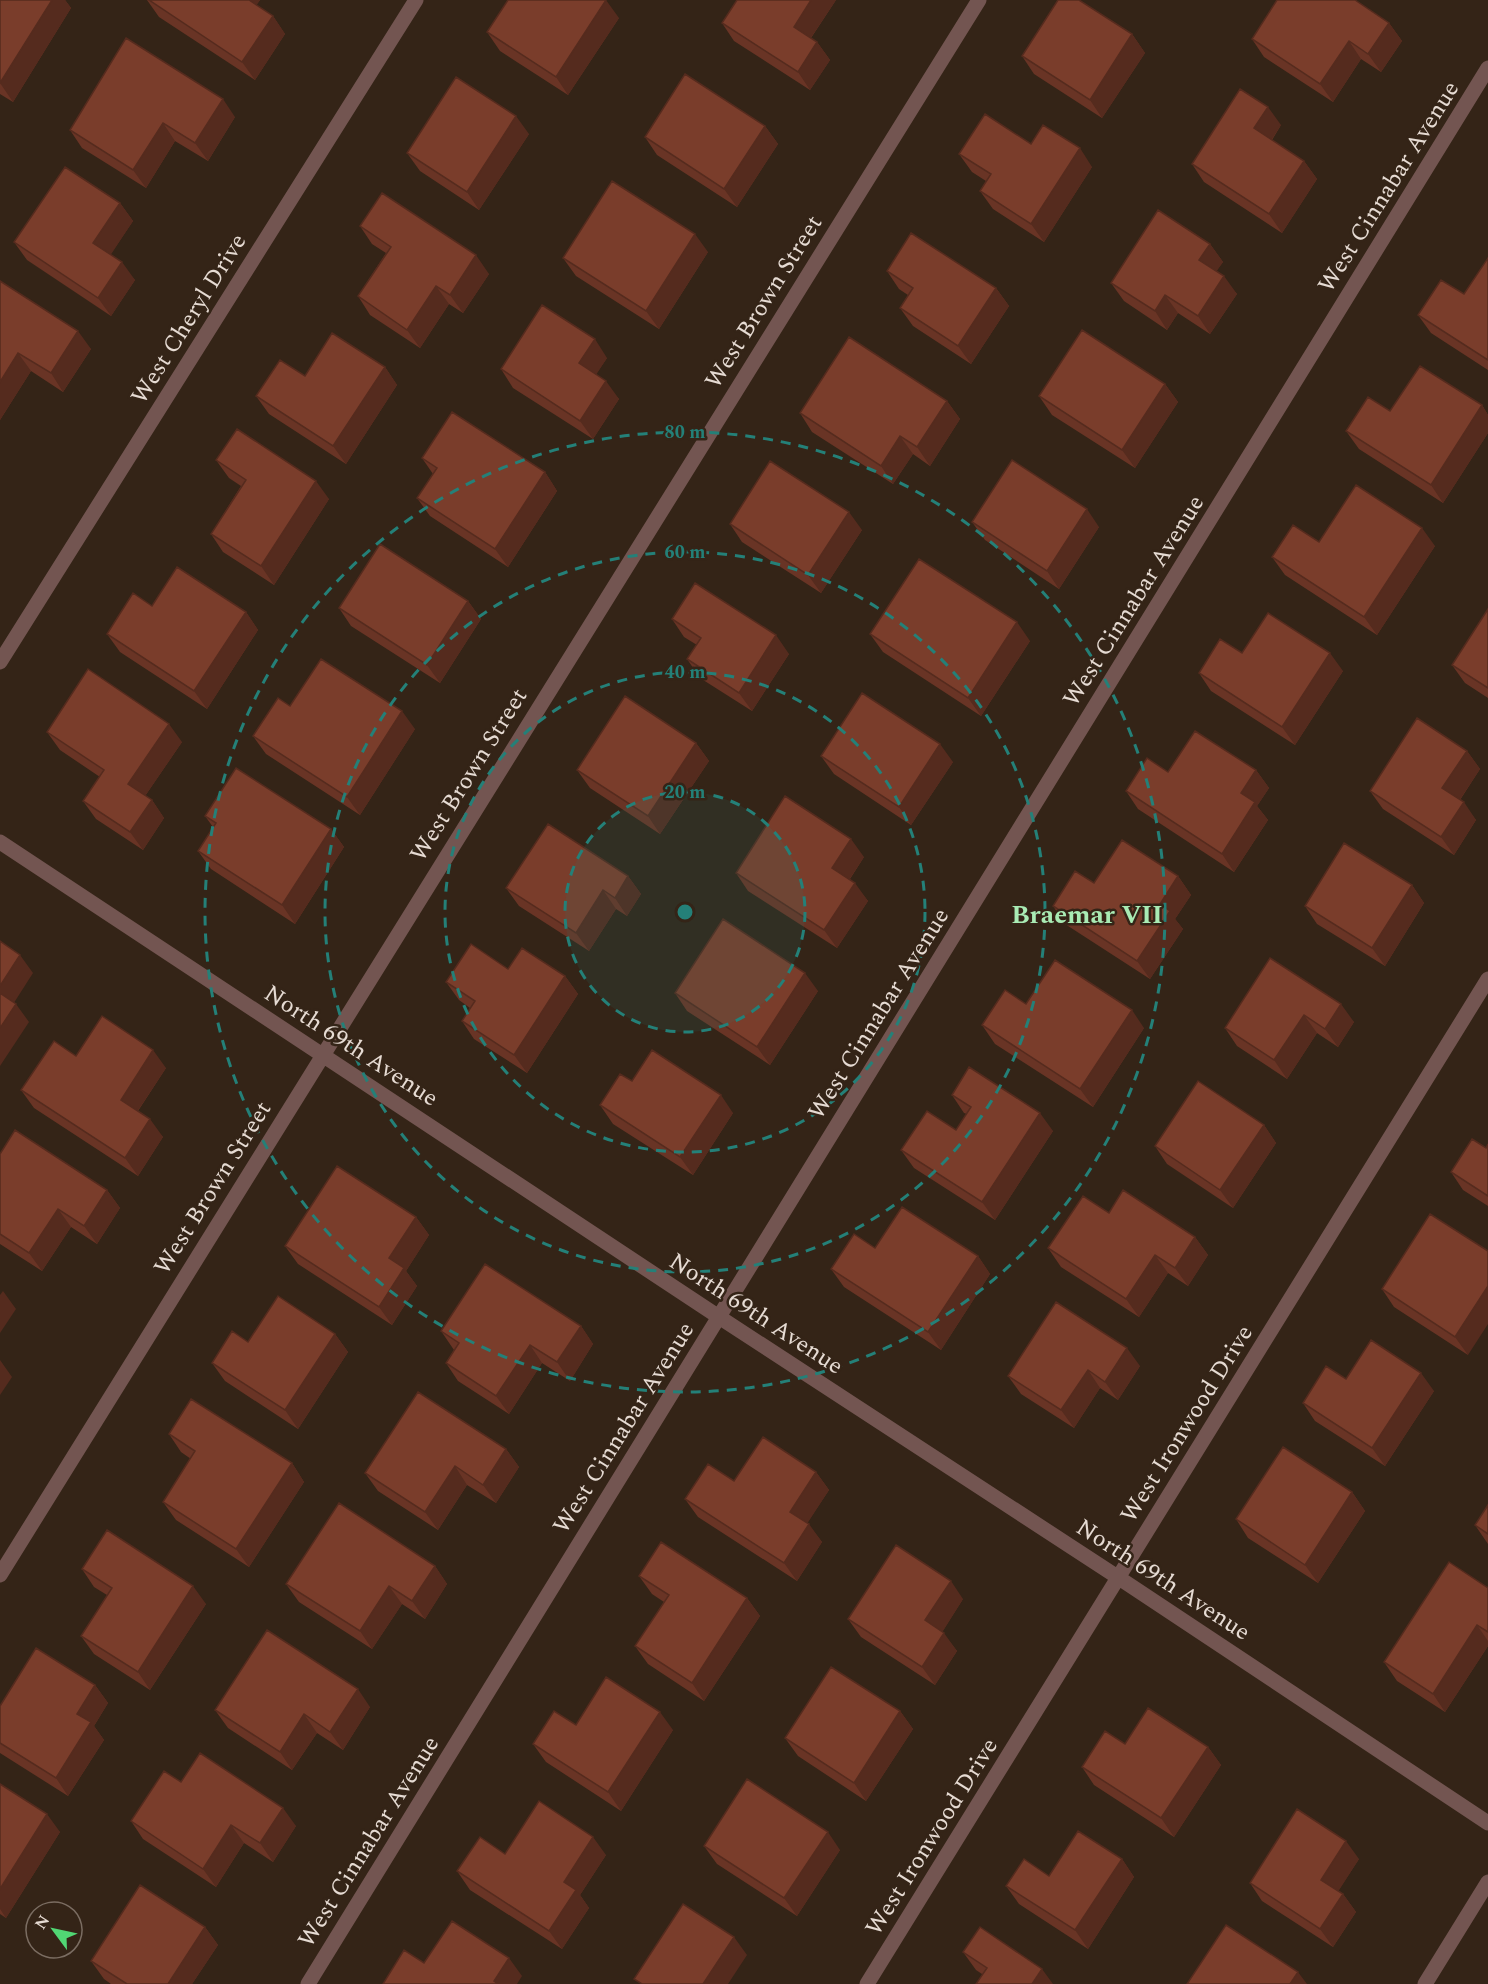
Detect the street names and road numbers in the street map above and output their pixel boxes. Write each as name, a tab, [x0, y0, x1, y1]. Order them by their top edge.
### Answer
street label: West Cinnabar Avenue	[1309, 74, 1469, 300]
street label: West Brown Street	[696, 208, 832, 396]
street label: West Cheryl Drive	[122, 227, 256, 411]
street label: West Cinnabar Avenue	[1054, 488, 1214, 714]
street label: West Brown Street	[401, 681, 537, 869]
street label: West Cinnabar Avenue	[799, 901, 959, 1127]
street label: North 69th Avenue	[257, 976, 445, 1116]
street label: West Brown Street	[145, 1094, 281, 1282]
street label: North 69th Avenue	[662, 1244, 850, 1384]
street label: West Cinnabar Avenue	[544, 1315, 704, 1541]
street label: West Ironwood Drive	[1112, 1318, 1262, 1530]
street label: North 69th Avenue	[1069, 1510, 1257, 1650]
street label: West Cinnabar Avenue	[289, 1729, 449, 1955]
street label: West Ironwood Drive	[857, 1731, 1007, 1943]

